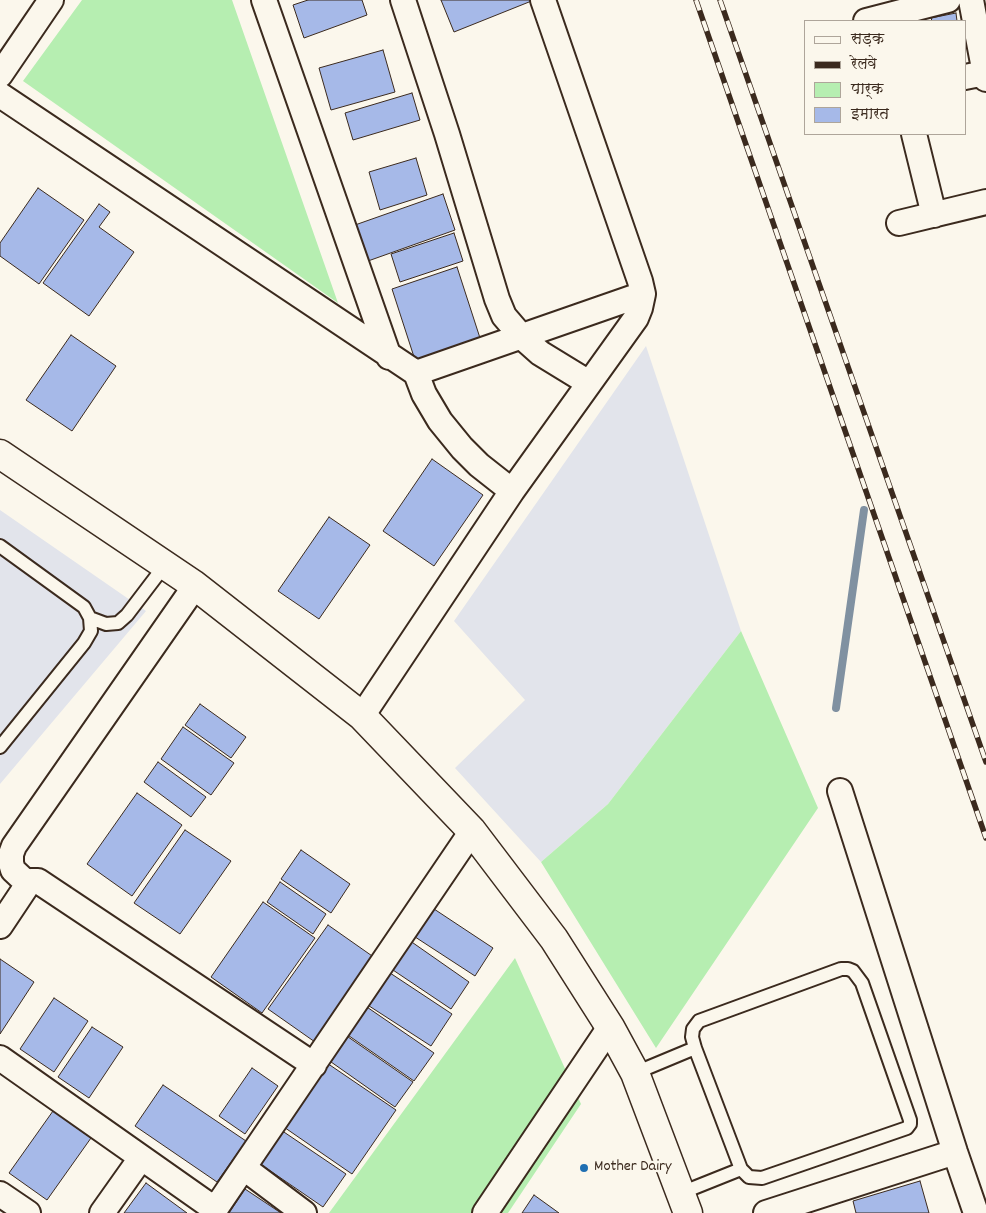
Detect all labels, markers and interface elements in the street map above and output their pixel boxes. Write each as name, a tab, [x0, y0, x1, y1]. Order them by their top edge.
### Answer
legend	[804, 20, 966, 135]
text: सड़क	[851, 29, 884, 51]
text: रेलवे	[851, 54, 877, 76]
text: पार्क	[851, 79, 884, 101]
text: इमारत	[851, 104, 889, 126]
place label: Mother Dairy	[594, 1158, 671, 1178]
marker: Mother Dairy	[578, 1162, 590, 1174]

